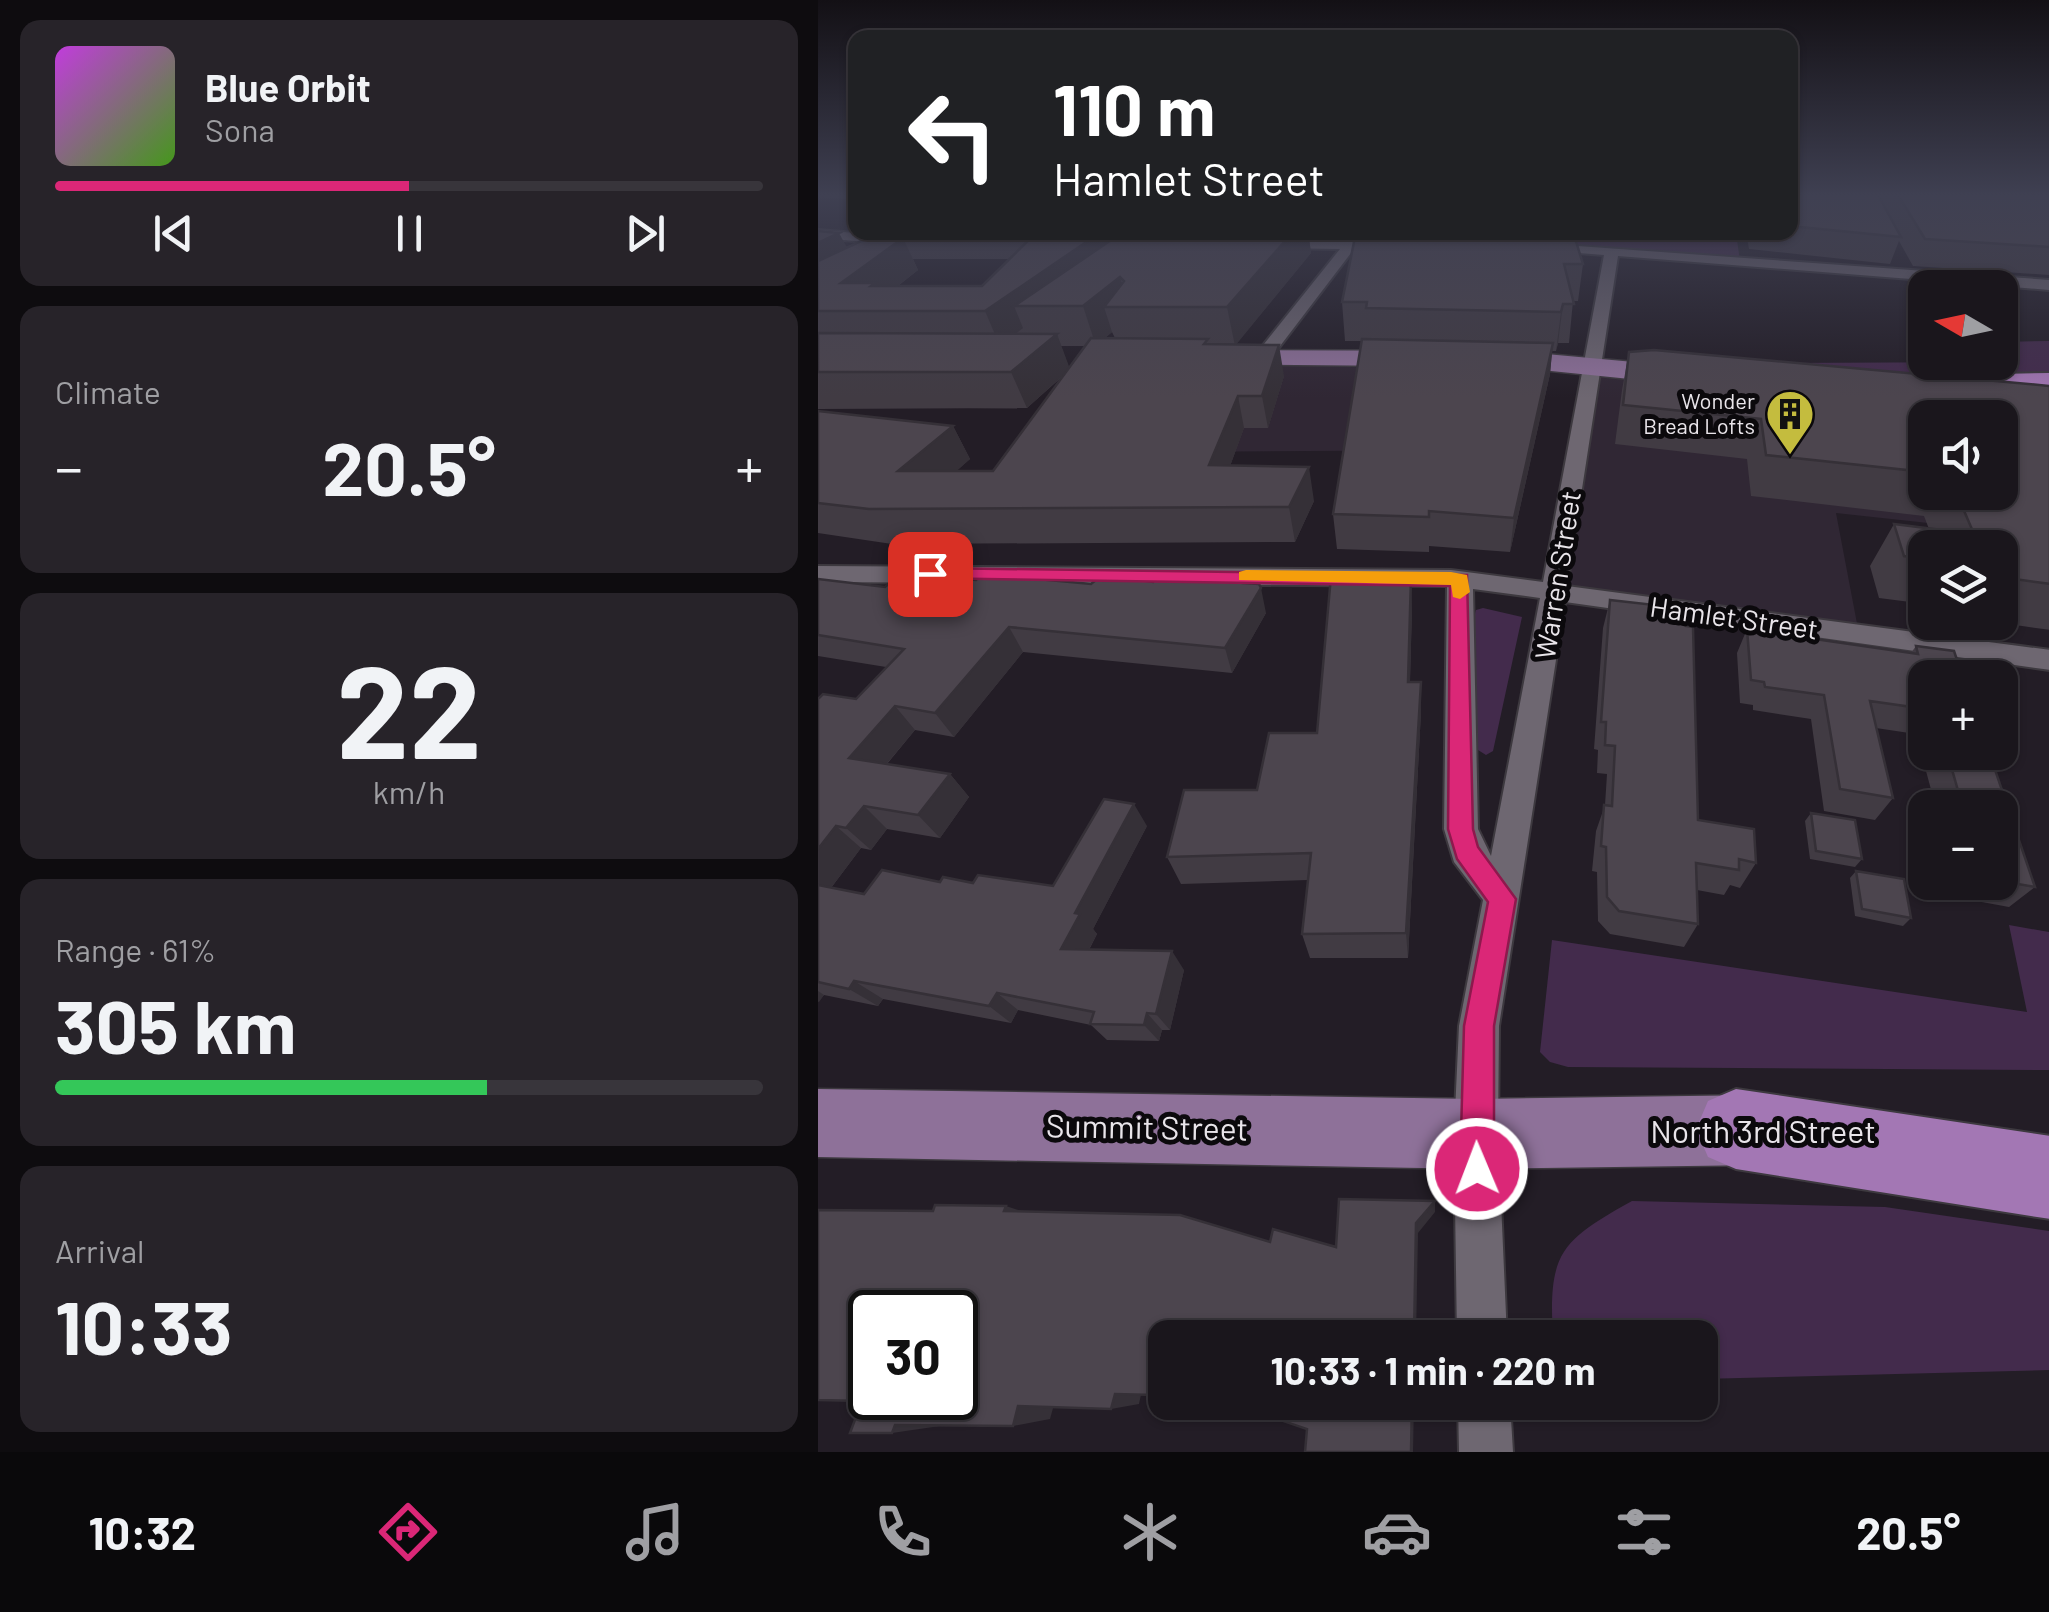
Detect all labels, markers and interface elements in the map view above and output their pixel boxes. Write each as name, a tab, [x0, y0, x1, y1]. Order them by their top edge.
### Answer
text: Blue Orbit	[205, 64, 371, 110]
text: 110 m	[1053, 66, 1215, 150]
icon: left	[888, 70, 1018, 200]
text: Sona	[205, 110, 275, 148]
text: Hamlet Street	[1053, 151, 1325, 205]
icon: previous	[146, 206, 201, 261]
icon: pause	[382, 206, 437, 261]
icon: next	[618, 206, 673, 261]
north arrow	[1908, 270, 2018, 380]
map controls	[1908, 270, 2018, 900]
text: Climate	[55, 372, 161, 410]
place label: Wonder Bread Lofts	[1643, 387, 1755, 438]
building icon: Wonder Bread Lofts	[1764, 388, 1816, 456]
button: sound	[1908, 400, 2018, 510]
text: 20.5°	[322, 421, 496, 511]
text: −	[55, 433, 83, 499]
text: +	[735, 433, 763, 499]
street label: Warren Street	[1527, 488, 1587, 661]
button: layers	[1908, 530, 2018, 640]
pin	[888, 532, 973, 617]
icon: arrive	[903, 547, 958, 602]
street label: Hamlet Street	[1648, 588, 1820, 646]
text: 22	[336, 629, 482, 785]
button: +	[1908, 660, 2018, 770]
text: km/h	[373, 772, 445, 810]
button: −	[1908, 790, 2018, 900]
text: Range · 61%	[55, 930, 216, 968]
text: 305 km	[55, 979, 296, 1069]
street label: Summit Street	[1046, 1105, 1249, 1147]
street label: North 3rd Street	[1650, 1111, 1876, 1149]
position arrow	[1425, 1117, 1529, 1221]
text: Arrival	[55, 1231, 144, 1269]
text: 10:33	[55, 1280, 233, 1370]
speed limit sign: 30	[848, 1290, 978, 1420]
text: 10:33 · 1 min · 220 m	[1270, 1347, 1596, 1393]
icon: directions	[373, 1497, 443, 1567]
icon: music	[620, 1497, 690, 1567]
icon: phone	[868, 1497, 938, 1567]
icon: climate	[1115, 1497, 1185, 1567]
icon: car	[1362, 1497, 1432, 1567]
icon: filters	[1609, 1497, 1679, 1567]
text: 10:32	[89, 1505, 196, 1559]
text: 20.5°	[1856, 1505, 1960, 1559]

